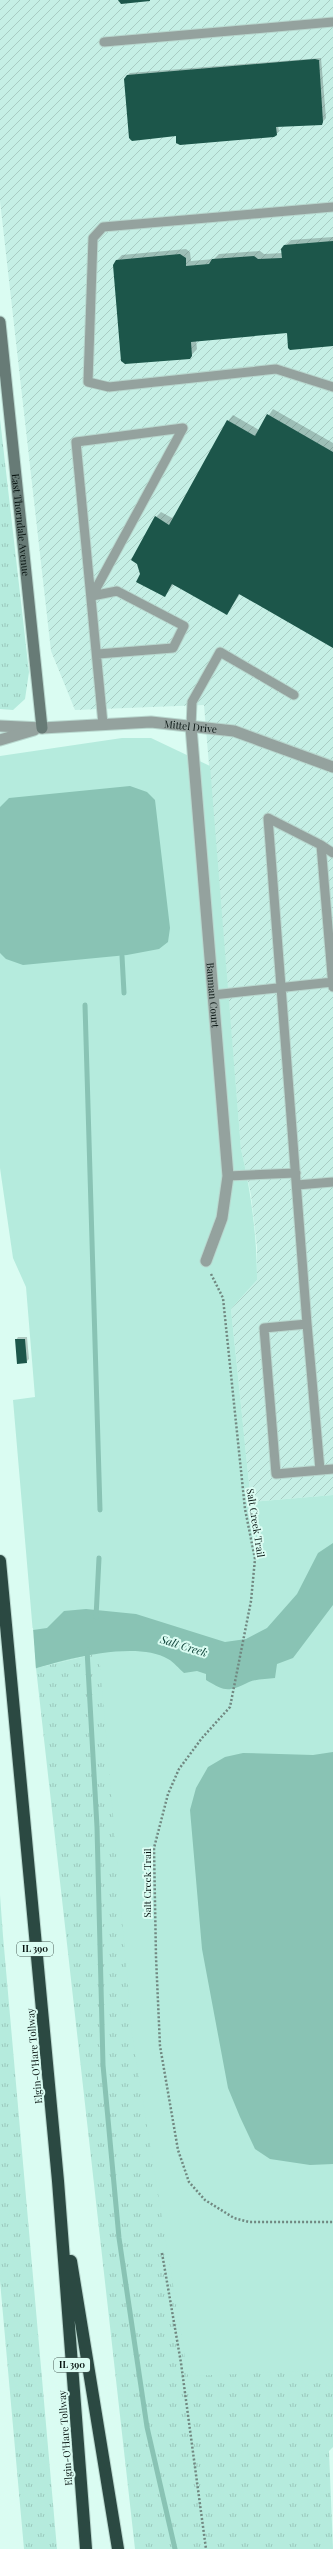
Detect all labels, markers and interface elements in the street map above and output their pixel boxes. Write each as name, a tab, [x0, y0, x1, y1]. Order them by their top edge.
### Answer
street label: East Thorndale Avenue	[9, 473, 33, 577]
street label: Mittel Drive	[163, 716, 218, 736]
street label: Bauman Court	[203, 962, 223, 1029]
street label: Salt Creek Trail	[244, 1488, 268, 1559]
water label: Salt Creek	[158, 1631, 210, 1660]
street label: Salt Creek Trail	[140, 1848, 154, 1918]
road number: IL 390	[17, 1942, 53, 1956]
street label: Elgin-O'Hare Tollway	[23, 2008, 45, 2104]
road number: IL 390	[54, 2358, 90, 2372]
street label: Elgin-O'Hare Tollway	[55, 2390, 75, 2486]

